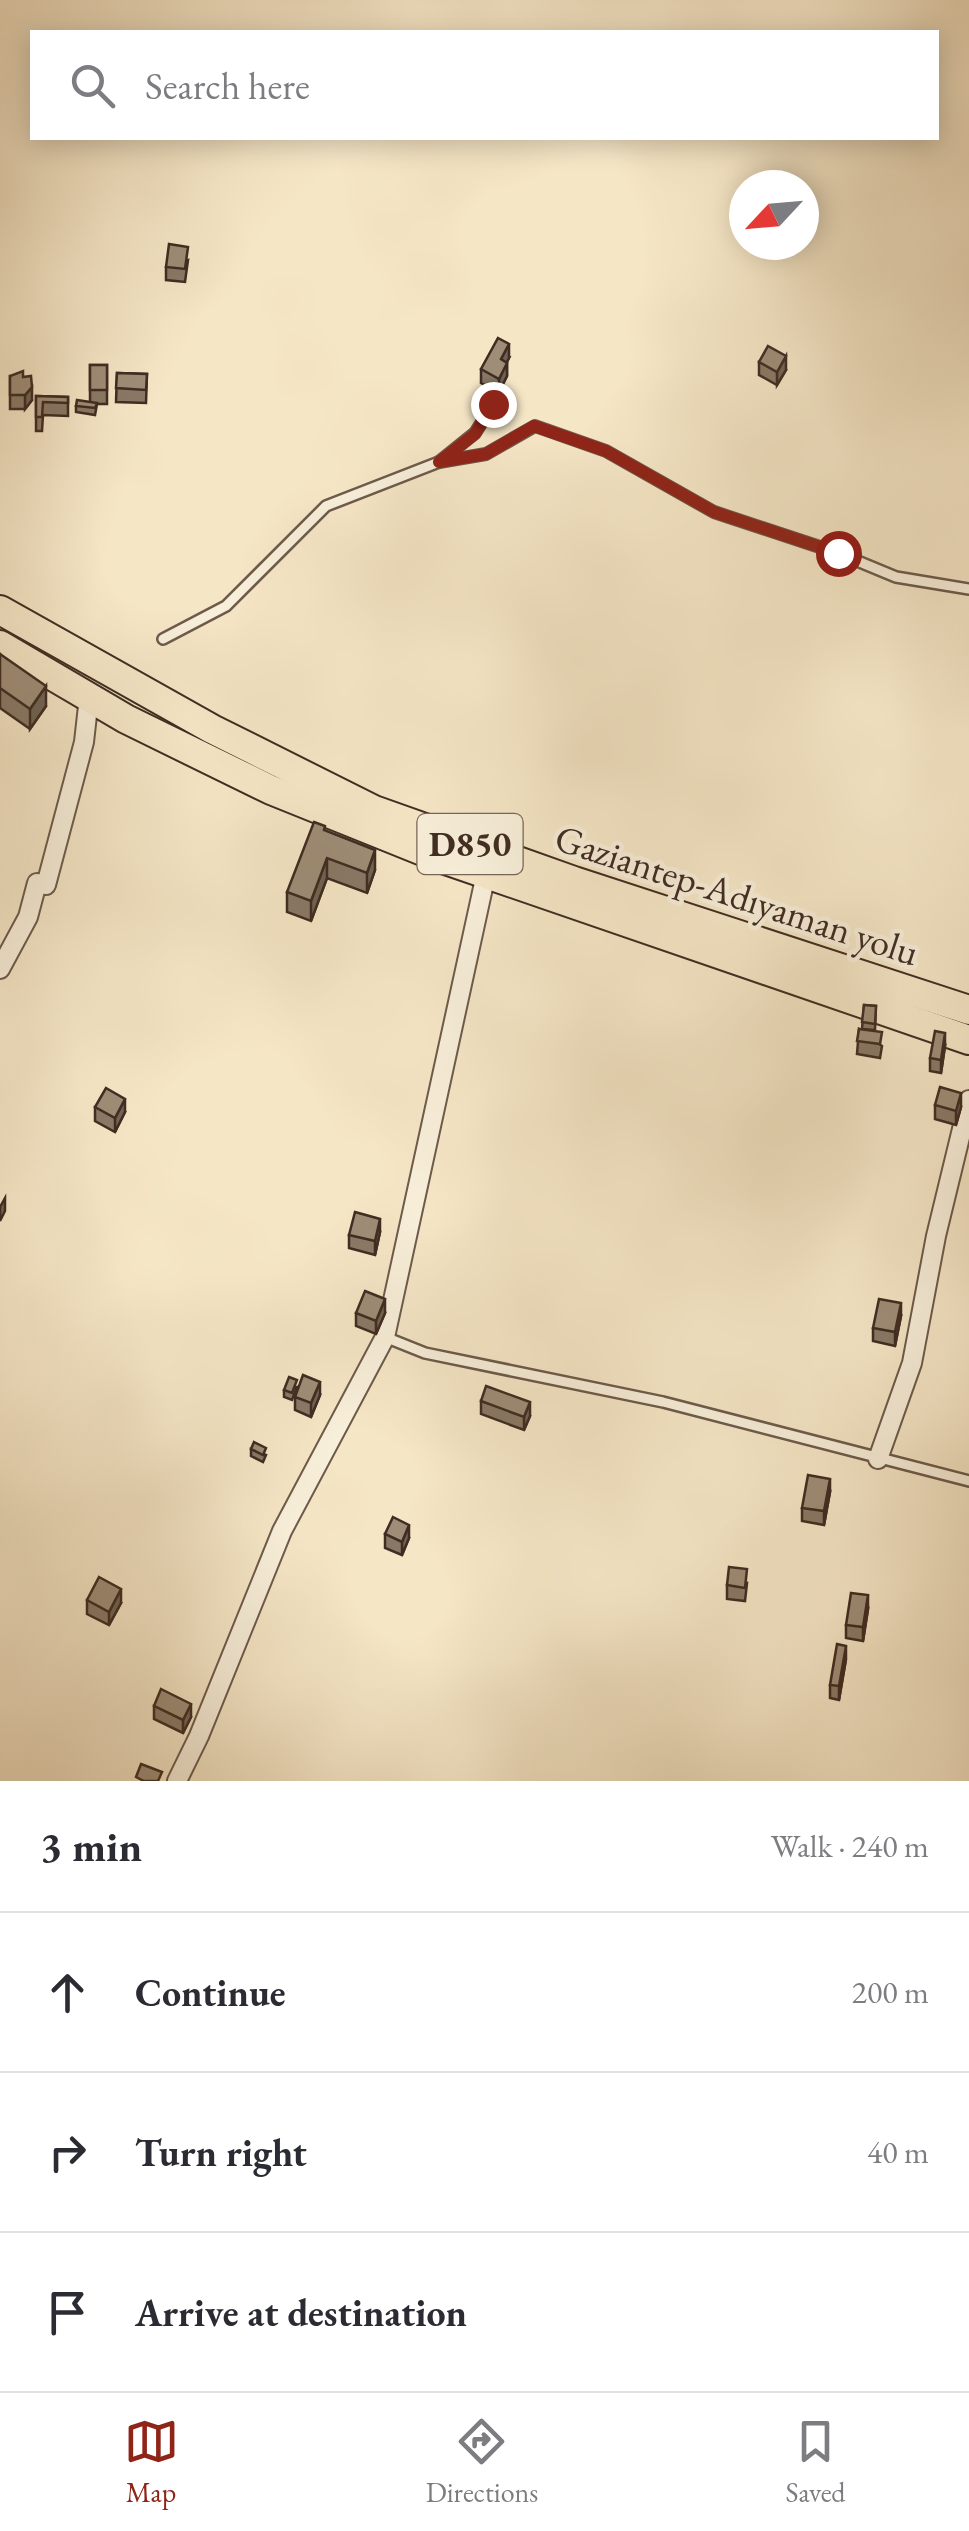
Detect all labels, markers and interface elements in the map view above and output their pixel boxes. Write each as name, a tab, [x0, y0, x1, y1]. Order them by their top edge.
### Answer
search box	[30, 30, 939, 140]
icon: search	[65, 58, 120, 113]
text: Search here	[145, 61, 310, 110]
north arrow	[729, 170, 819, 260]
route end	[471, 382, 517, 428]
route start	[816, 531, 862, 577]
street label: Gaziantep-Adıyaman yolu	[549, 813, 925, 976]
road number: D850	[418, 814, 522, 874]
text: 3 min	[40, 1819, 142, 1874]
text: Walk · 240 m	[771, 1825, 929, 1867]
icon: ahead	[40, 1965, 95, 2020]
text: Continue	[135, 1968, 286, 2017]
text: 200 m	[852, 1971, 929, 2013]
icon: right	[40, 2125, 95, 2180]
text: Turn right	[135, 2128, 307, 2177]
text: 40 m	[867, 2131, 929, 2173]
icon: arrive	[40, 2285, 95, 2340]
text: Arrive at destination	[135, 2288, 467, 2337]
tab: Map	[124, 2414, 179, 2510]
tab: Directions	[426, 2414, 538, 2510]
tab: Saved	[785, 2414, 845, 2510]

